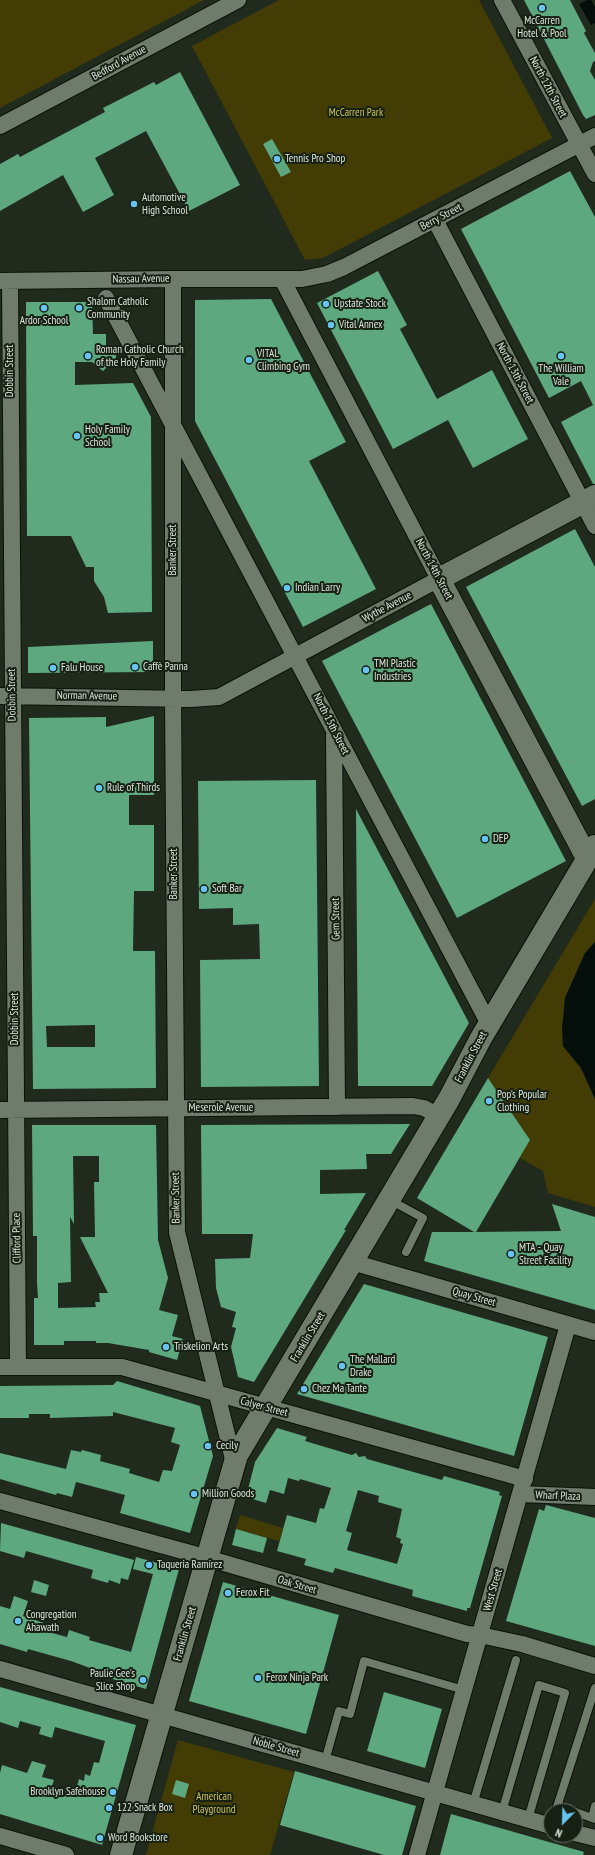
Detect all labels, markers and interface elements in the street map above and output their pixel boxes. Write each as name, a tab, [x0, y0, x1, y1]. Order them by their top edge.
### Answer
marker: McCarren Hotel & Pool	[537, 3, 547, 13]
place label: McCarren Hotel & Pool	[517, 14, 567, 40]
street label: Bedford Avenue	[90, 43, 148, 83]
street label: North 12th Street	[526, 54, 570, 120]
park label: McCarren Park	[329, 106, 383, 120]
place label: Tennis Pro Shop	[285, 152, 345, 166]
marker: Tennis Pro Shop	[272, 154, 282, 164]
place label: Automotive High School	[142, 191, 188, 217]
marker: Automotive High School	[129, 199, 139, 209]
street label: Berry Street	[418, 201, 464, 233]
street label: Nassau Avenue	[112, 272, 170, 286]
place label: Shalom Catholic Community	[87, 295, 149, 321]
place label: Upstate Stock	[334, 297, 386, 311]
marker: Upstate Stock	[321, 299, 331, 309]
marker: Ardor School	[39, 303, 49, 313]
marker: Shalom Catholic Community	[74, 303, 84, 313]
place label: Ardor School	[20, 314, 68, 328]
place label: Vital Annex	[339, 318, 383, 332]
marker: Vital Annex	[326, 320, 336, 330]
street label: North 13th Street	[493, 340, 537, 406]
place label: Roman Catholic Church of the Holy Family	[96, 343, 184, 369]
street label: Dobbin Street	[3, 345, 17, 397]
place label: VITAL Climbing Gym	[257, 347, 310, 373]
marker: Roman Catholic Church of the Holy Family	[83, 351, 93, 361]
marker: The William Vale	[556, 351, 566, 361]
marker: VITAL Climbing Gym	[244, 355, 254, 365]
place label: The William Vale	[538, 362, 584, 388]
place label: Holy Family School	[85, 423, 130, 449]
marker: Holy Family School	[72, 431, 82, 441]
street label: Banker Street	[166, 524, 180, 576]
street label: North 14th Street	[412, 536, 456, 602]
place label: Indian Larry	[295, 581, 340, 595]
marker: Indian Larry	[282, 583, 292, 593]
street label: Wythe Avenue	[360, 589, 414, 625]
place label: TMI Plastic Industries	[374, 657, 416, 683]
place label: Caffè Panna	[143, 660, 188, 674]
place label: Falu House	[61, 661, 103, 675]
marker: Caffè Panna	[130, 662, 140, 672]
marker: Falu House	[48, 663, 58, 673]
marker: TMI Plastic Industries	[361, 665, 371, 675]
street label: Dobbin Street	[5, 669, 19, 721]
street label: Norman Avenue	[57, 689, 117, 703]
street label: North 15th Street	[310, 691, 352, 757]
place label: Rule of Thirds	[107, 781, 160, 795]
marker: Rule of Thirds	[94, 783, 104, 793]
place label: DEP	[493, 832, 508, 846]
marker: DEP	[480, 834, 490, 844]
street label: Banker Street	[167, 848, 181, 900]
place label: Soft Bar	[212, 882, 242, 896]
marker: Soft Bar	[199, 884, 209, 894]
street label: Gem Street	[329, 898, 343, 940]
street label: Dobbin Street	[8, 993, 22, 1045]
street label: Franklin Street	[452, 1029, 490, 1085]
place label: Pop's Popular Clothing	[497, 1088, 547, 1114]
marker: Pop's Popular Clothing	[484, 1096, 494, 1106]
street label: Meserole Avenue	[189, 1101, 253, 1115]
street label: Banker Street	[169, 1172, 183, 1224]
street label: Clifford Place	[10, 1213, 24, 1263]
place label: MTA - Quay Street Facility	[519, 1241, 571, 1267]
marker: MTA - Quay Street Facility	[506, 1249, 516, 1259]
street label: Quay Street	[451, 1285, 497, 1309]
street label: Franklin Street	[288, 1310, 328, 1364]
place label: Triskelion Arts	[174, 1340, 228, 1354]
marker: Triskelion Arts	[161, 1342, 171, 1352]
place label: The Mallard Drake	[350, 1353, 395, 1379]
marker: The Mallard Drake	[337, 1361, 347, 1371]
place label: Chez Ma Tante	[312, 1382, 367, 1396]
marker: Chez Ma Tante	[299, 1384, 309, 1394]
street label: Calyer Street	[239, 1394, 289, 1420]
place label: Cecily	[216, 1439, 238, 1453]
marker: Cecily	[203, 1441, 213, 1451]
place label: Million Goods	[202, 1487, 254, 1501]
marker: Million Goods	[189, 1489, 199, 1499]
street label: Wharf Plaza	[535, 1489, 581, 1503]
place label: Taqueria Ramírez	[157, 1558, 222, 1572]
marker: Taqueria Ramírez	[144, 1560, 154, 1570]
street label: West Street	[481, 1567, 505, 1613]
street label: Oak Street	[276, 1573, 318, 1597]
place label: Ferox Fit	[236, 1586, 269, 1600]
marker: Ferox Fit	[223, 1588, 233, 1598]
street label: Franklin Street	[171, 1605, 199, 1663]
place label: Congregation Ahawath	[26, 1608, 77, 1634]
marker: Congregation Ahawath	[13, 1616, 23, 1626]
place label: Paulie Gee's Slice Shop	[90, 1667, 135, 1693]
place label: Ferox Ninja Park	[266, 1671, 328, 1685]
marker: Ferox Ninja Park	[253, 1673, 263, 1683]
marker: Paulie Gee's Slice Shop	[138, 1675, 148, 1685]
street label: Noble Street	[251, 1734, 301, 1760]
place label: Brooklyn Safehouse	[30, 1785, 105, 1799]
marker: Brooklyn Safehouse	[108, 1787, 118, 1797]
park label: American Playground	[193, 1790, 235, 1816]
place label: 122 Snack Box	[117, 1801, 173, 1815]
marker: 122 Snack Box	[104, 1803, 114, 1813]
north arrow	[543, 1803, 583, 1843]
text: N	[553, 1826, 564, 1841]
place label: Word Bookstore	[108, 1831, 168, 1845]
marker: Word Bookstore	[95, 1833, 105, 1843]

